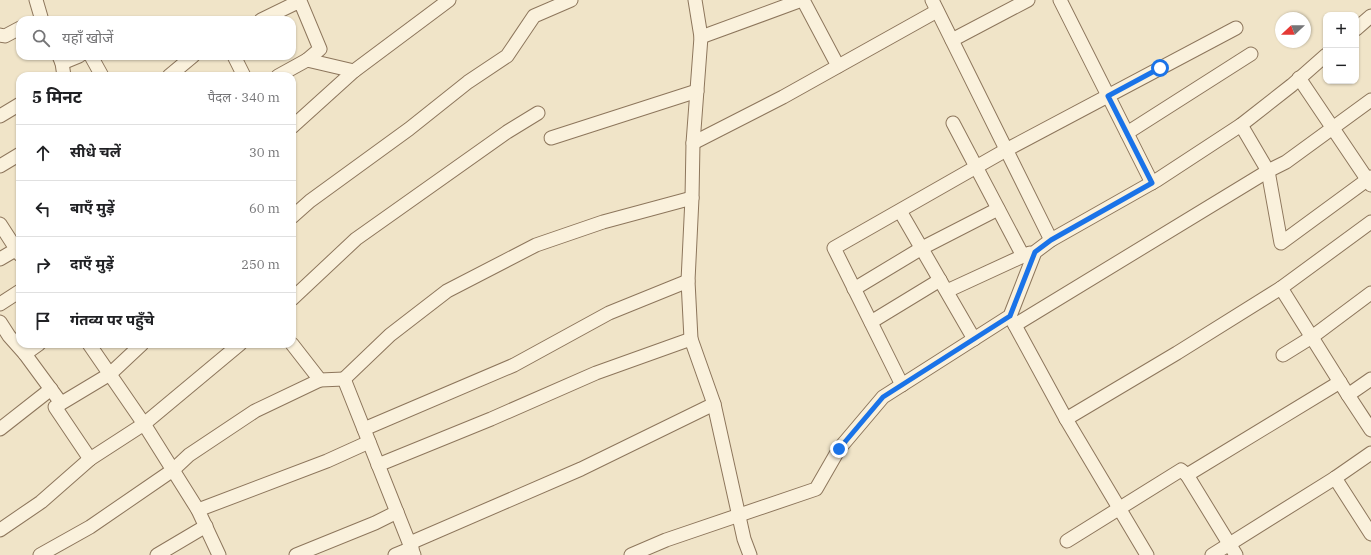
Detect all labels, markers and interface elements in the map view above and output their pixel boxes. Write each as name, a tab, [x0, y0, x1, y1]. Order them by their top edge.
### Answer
north arrow	[1275, 12, 1311, 48]
map controls	[1323, 12, 1359, 84]
button: +	[1323, 12, 1359, 48]
search box	[16, 16, 296, 60]
icon: search	[30, 27, 52, 49]
text: यहाँ खोजें	[62, 28, 113, 47]
button: −	[1323, 48, 1359, 84]
route start	[1151, 59, 1169, 77]
text: 5 मिनट	[32, 86, 82, 108]
text: पैदल · 340 m	[208, 89, 280, 106]
icon: ahead	[32, 142, 54, 164]
text: सीधे चलें	[70, 142, 121, 161]
text: 30 m	[249, 144, 280, 161]
icon: left	[32, 198, 54, 220]
text: बाएँ मुड़ें	[70, 198, 115, 217]
text: 60 m	[249, 200, 280, 217]
icon: right	[32, 254, 54, 276]
text: दाएँ मुड़ें	[70, 254, 114, 273]
text: 250 m	[241, 256, 280, 273]
icon: arrive	[32, 310, 54, 332]
text: गंतव्य पर पहुँचे	[70, 310, 154, 329]
route end	[830, 440, 848, 458]

